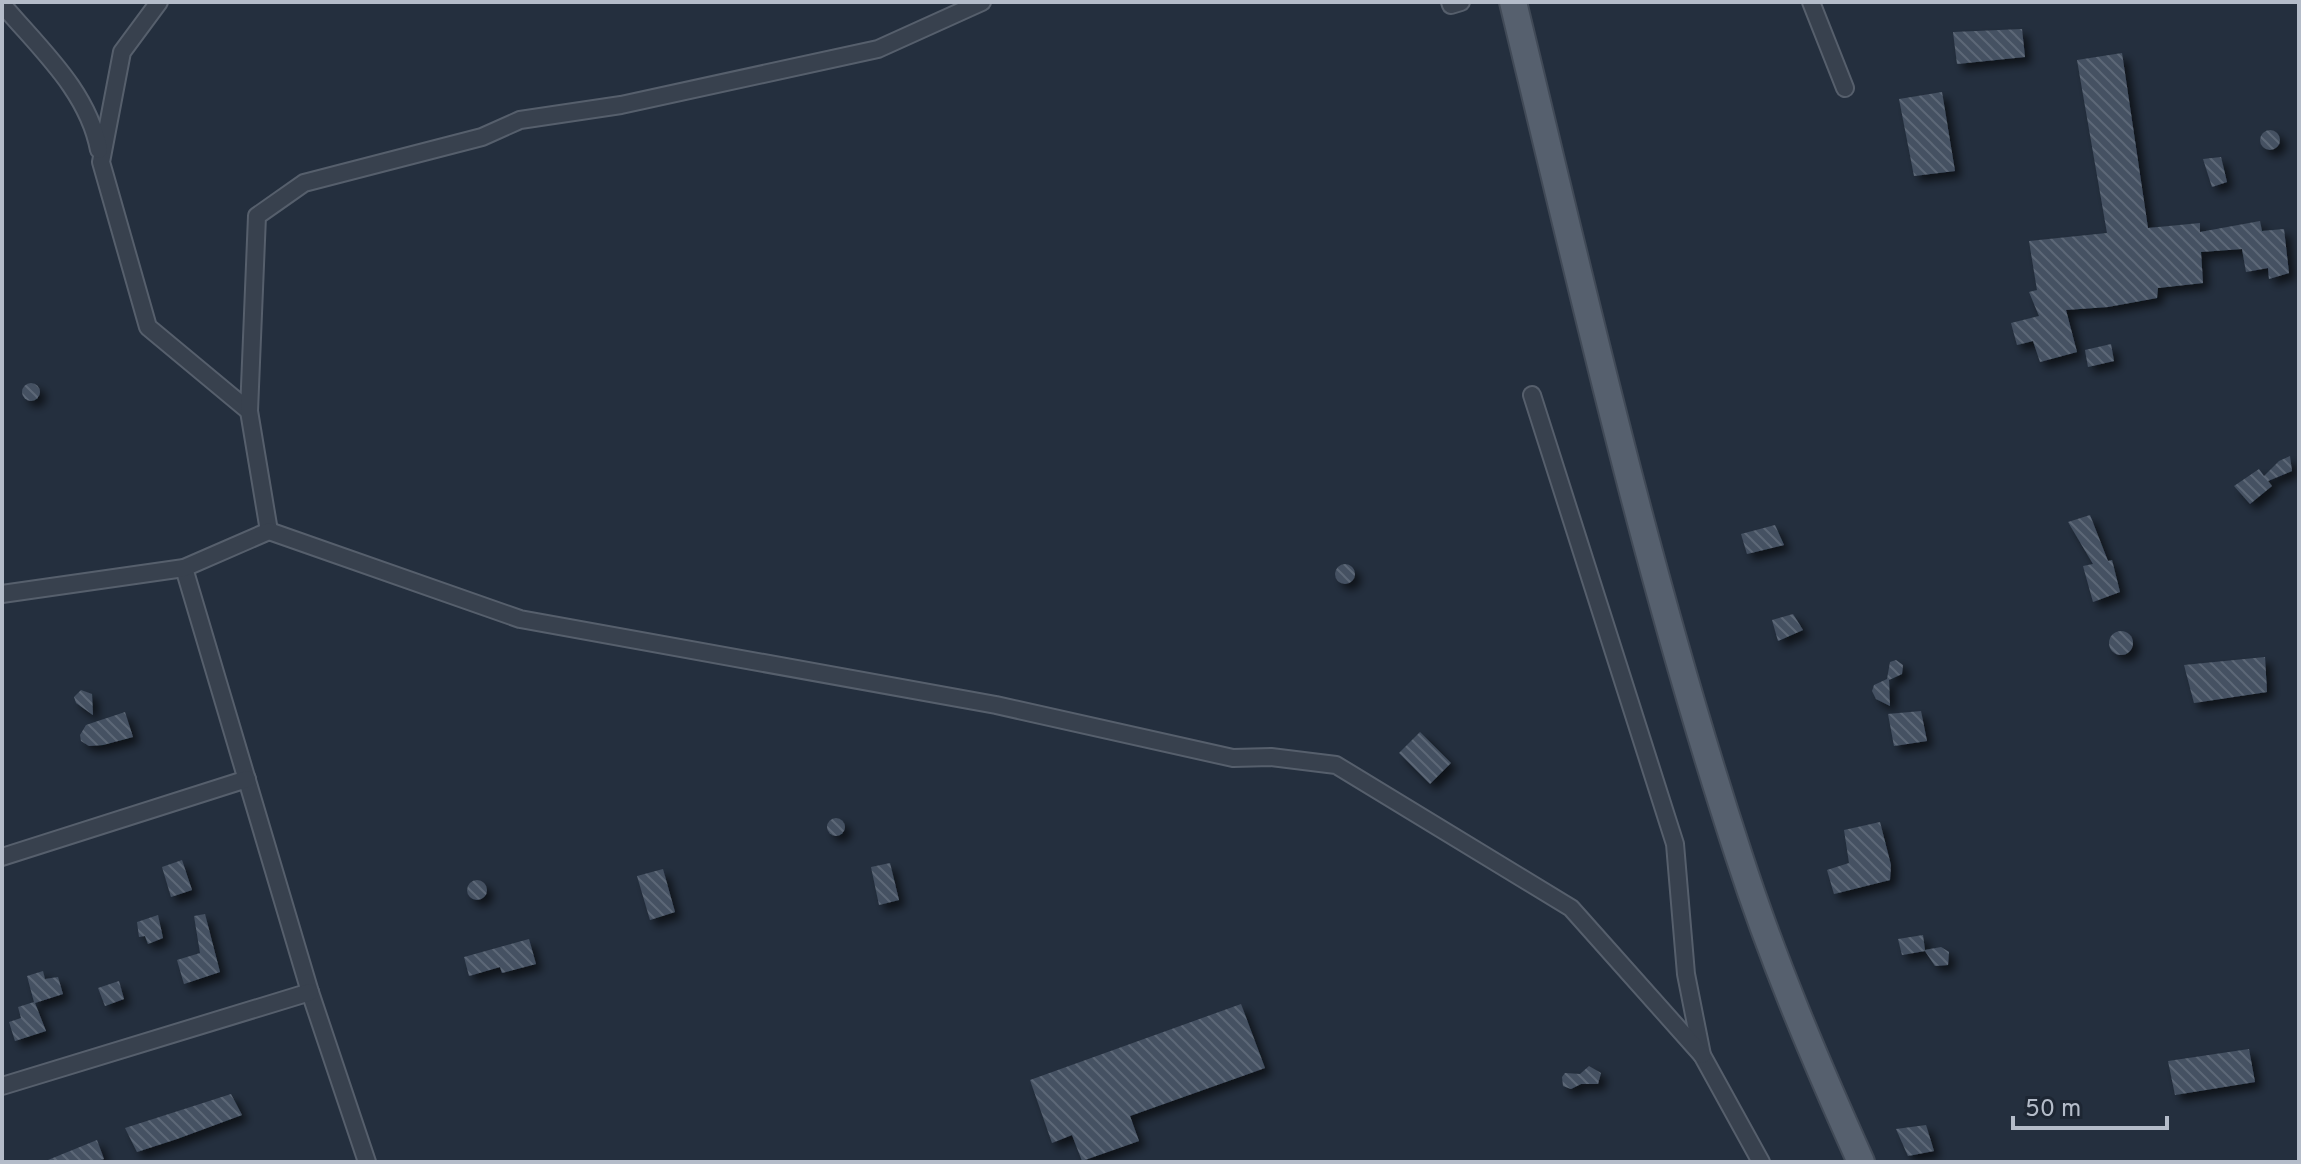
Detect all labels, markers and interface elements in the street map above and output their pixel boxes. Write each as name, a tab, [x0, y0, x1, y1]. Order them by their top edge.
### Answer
scale bar	[2013, 1080, 2167, 1130]
text: 50 m	[2025, 1095, 2081, 1125]

